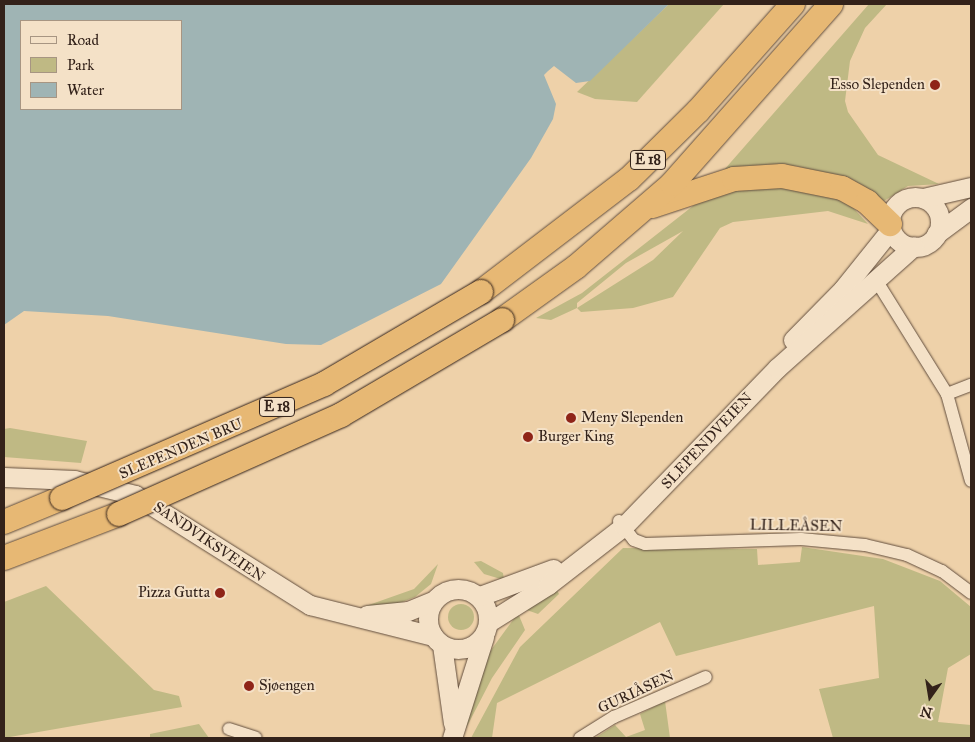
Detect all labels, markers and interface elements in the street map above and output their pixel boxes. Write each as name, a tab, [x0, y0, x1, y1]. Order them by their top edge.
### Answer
legend	[20, 20, 182, 110]
text: Road	[67, 31, 99, 49]
text: Park	[67, 56, 94, 74]
place label: Esso Slependen	[830, 76, 925, 94]
marker: Esso Slependen	[929, 79, 941, 91]
text: Water	[67, 81, 104, 99]
road number: E 18	[629, 148, 667, 172]
street label: SLEPENDVEIEN	[658, 389, 756, 493]
road number: E 18	[258, 396, 296, 418]
place label: Meny Slependen	[581, 409, 683, 427]
marker: Meny Slependen	[565, 412, 577, 424]
street label: SLEPENDEN BRU	[116, 415, 246, 483]
place label: Burger King	[538, 428, 614, 446]
marker: Burger King	[522, 431, 534, 443]
street label: SANDVIKSVEIEN	[150, 498, 268, 586]
street label: LILLEÅSEN	[750, 516, 842, 536]
place label: Pizza Gutta	[138, 584, 210, 602]
marker: Pizza Gutta	[214, 587, 226, 599]
street label: GURIÅSEN	[595, 667, 677, 717]
north arrow	[905, 672, 955, 722]
place label: Sjøengen	[259, 677, 315, 695]
marker: Sjøengen	[243, 680, 255, 692]
text: N	[919, 702, 934, 722]

